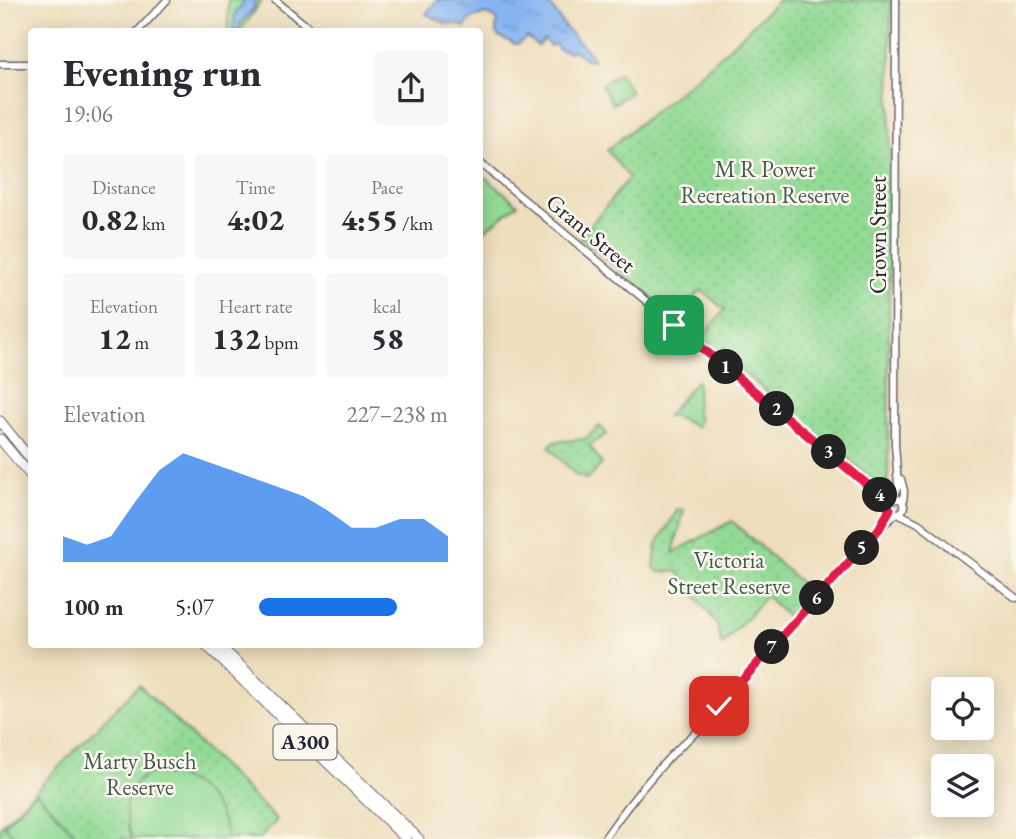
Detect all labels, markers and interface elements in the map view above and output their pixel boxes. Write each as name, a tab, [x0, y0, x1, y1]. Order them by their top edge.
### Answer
text: Evening run	[63, 48, 261, 97]
button: share	[374, 51, 448, 125]
text: 19:06	[63, 99, 113, 129]
park label: M R Power Recreation Reserve	[681, 154, 849, 210]
text: Distance	[92, 175, 156, 200]
text: Time	[236, 175, 275, 200]
text: Pace	[371, 175, 403, 200]
street label: Crown Street	[863, 175, 893, 294]
street label: Grant Street	[540, 187, 643, 280]
text: 0.82	[82, 200, 138, 239]
text: 4:02	[227, 200, 284, 239]
text: 4:55	[341, 200, 398, 239]
text: km	[138, 211, 166, 236]
text: /km	[398, 211, 433, 236]
text: Elevation	[90, 294, 158, 319]
text: Heart rate	[219, 294, 292, 319]
text: kcal	[373, 294, 401, 319]
pin	[644, 295, 704, 355]
icon: arrive	[655, 306, 693, 344]
text: 12	[98, 319, 131, 358]
text: 132	[212, 319, 261, 358]
text: 58	[371, 319, 403, 358]
text: m	[131, 330, 149, 355]
text: bpm	[261, 330, 299, 355]
pin: 1	[708, 350, 744, 384]
text: 1	[720, 354, 731, 379]
pin: 2	[760, 392, 794, 426]
text: 2	[771, 396, 782, 421]
text: Elevation	[63, 399, 146, 429]
text: 227–238 m	[347, 399, 448, 429]
pin: 3	[812, 434, 846, 470]
text: 3	[823, 439, 834, 464]
pin: 4	[862, 477, 898, 512]
text: 4	[874, 482, 885, 507]
pin: 5	[844, 530, 880, 566]
text: 5	[856, 535, 867, 560]
park label: Victoria Street Reserve	[667, 545, 791, 601]
pin: 6	[800, 580, 834, 616]
text: 6	[811, 585, 822, 610]
text: 100 m	[63, 592, 124, 622]
text: 5:07	[175, 592, 214, 622]
pin: 7	[754, 630, 790, 664]
text: 7	[766, 634, 777, 659]
pin	[689, 676, 749, 736]
map controls	[931, 677, 994, 817]
button: locate	[931, 677, 994, 740]
icon: check	[700, 687, 738, 725]
road number: A300	[274, 724, 336, 760]
park label: Marty Busch Reserve	[83, 746, 197, 802]
button: layers	[931, 754, 994, 817]

